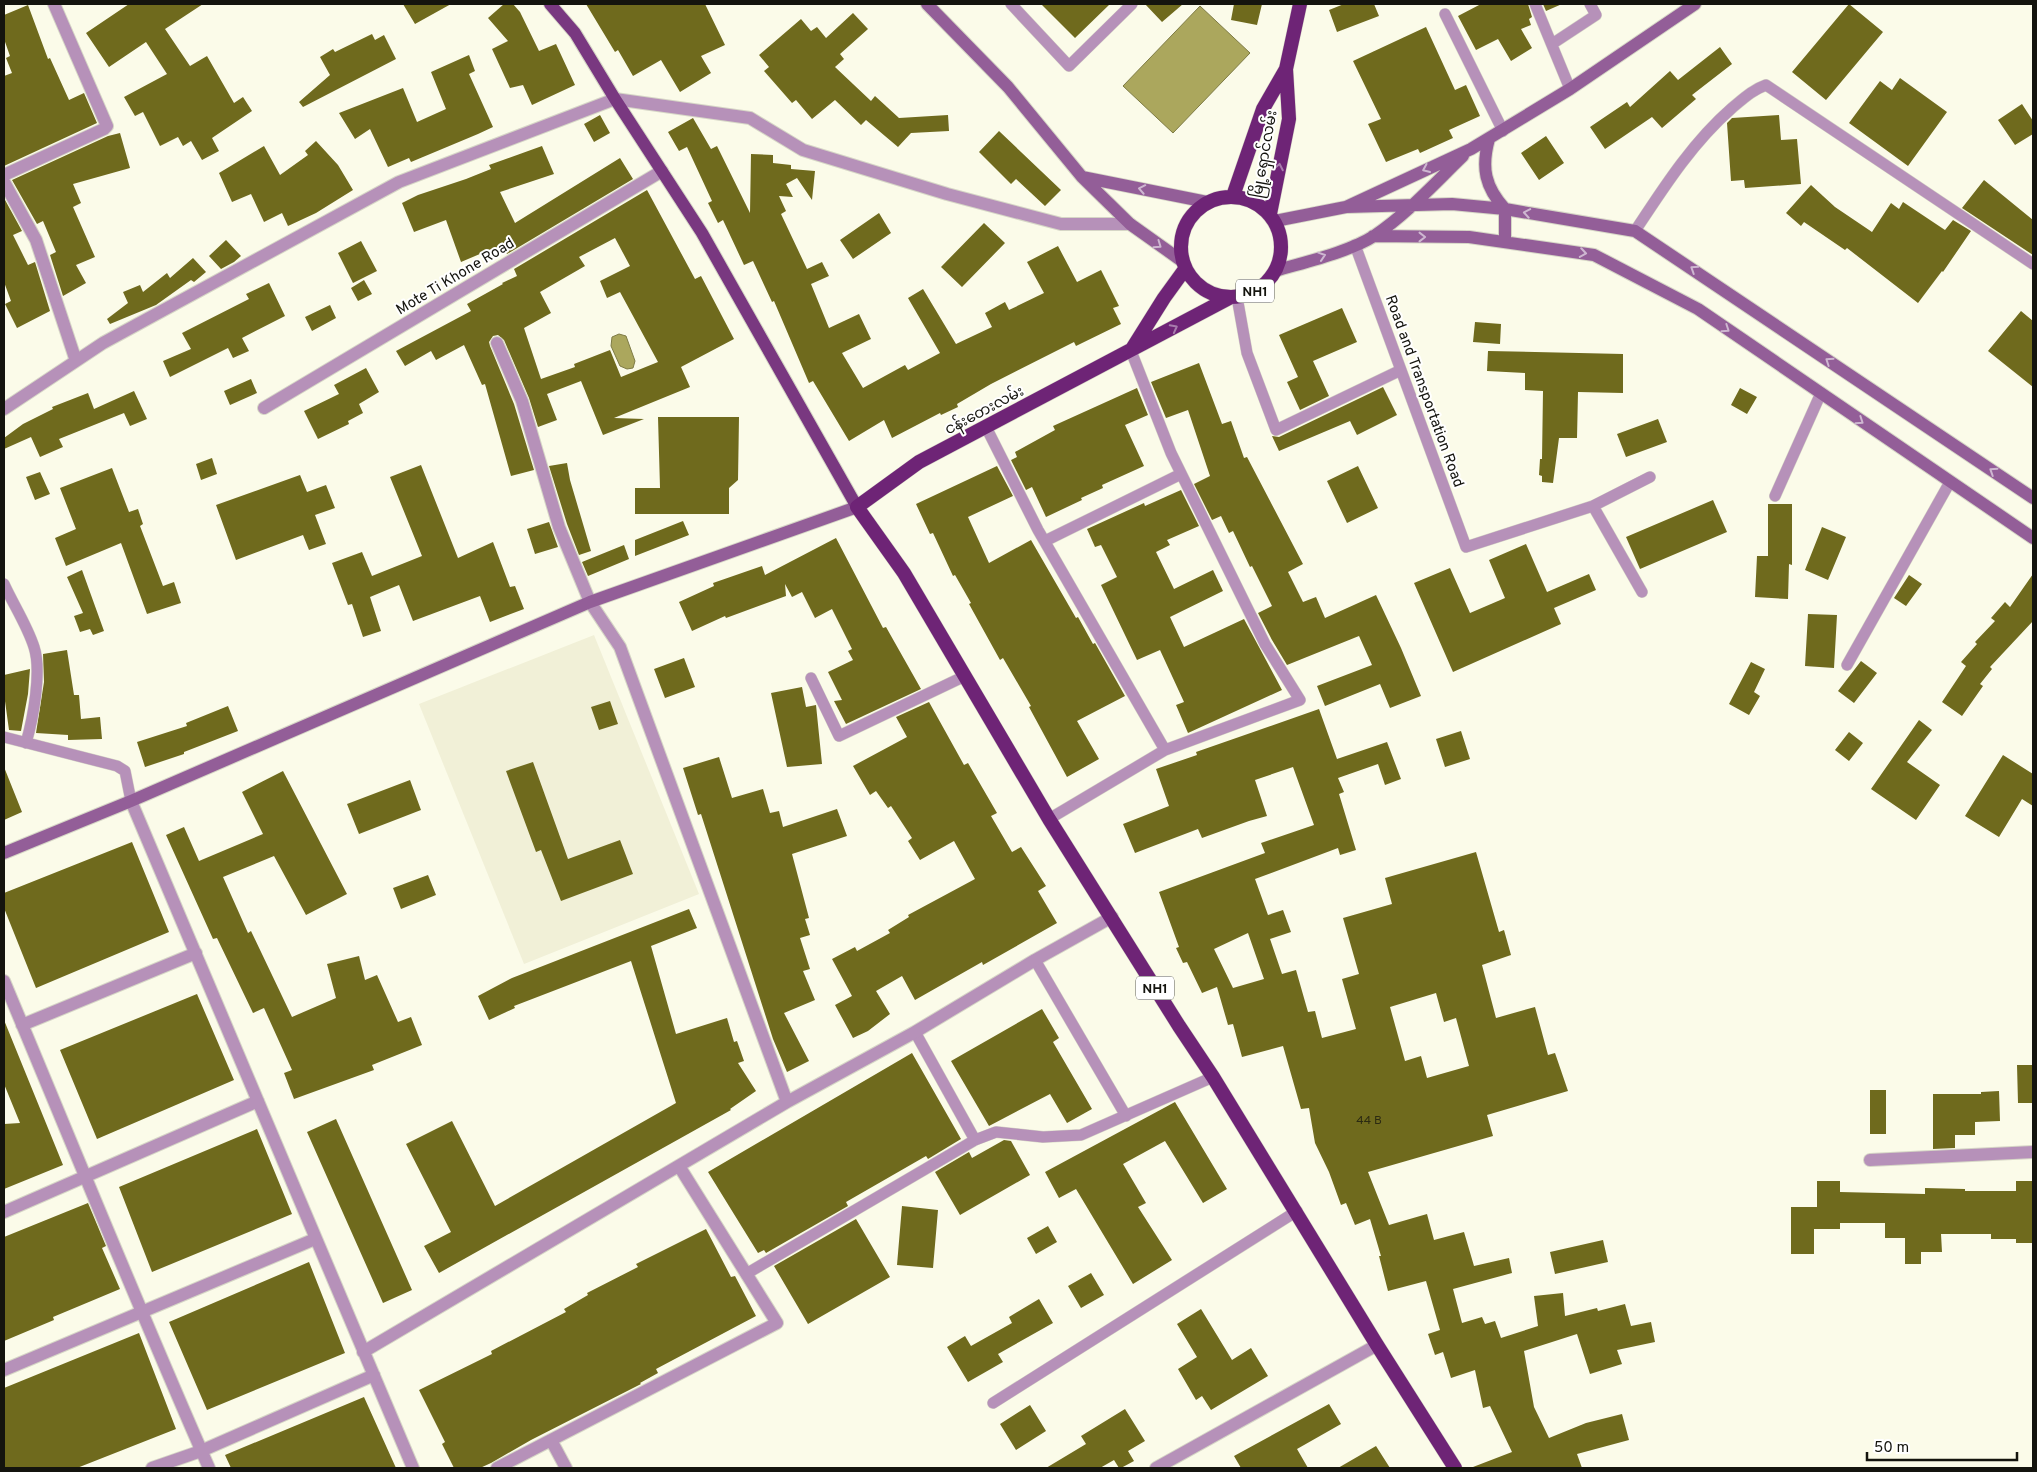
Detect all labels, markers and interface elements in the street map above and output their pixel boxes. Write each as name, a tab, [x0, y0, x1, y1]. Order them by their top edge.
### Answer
street label: မြို့ရှောင်လမ်း	[1246, 109, 1284, 200]
one-way arrow	[1274, 162, 1284, 171]
one-way arrow	[1422, 163, 1431, 174]
one-way arrow	[1137, 185, 1146, 195]
one-way arrow	[1523, 208, 1532, 218]
one-way arrow	[1418, 232, 1426, 242]
street label: Mote Ti Khone Road	[393, 234, 518, 320]
one-way arrow	[1152, 239, 1162, 248]
one-way arrow	[1580, 247, 1588, 258]
one-way arrow	[1317, 252, 1326, 262]
one-way arrow	[1691, 266, 1700, 276]
road number: NH1	[1236, 280, 1274, 302]
street label: Road and Transportation Road	[1380, 293, 1467, 490]
one-way arrow	[1720, 323, 1730, 332]
one-way arrow	[1169, 324, 1178, 334]
one-way arrow	[1825, 358, 1834, 367]
street label: ငန်းတေးလမ်း	[941, 381, 1028, 441]
one-way arrow	[1854, 415, 1864, 424]
one-way arrow	[1989, 468, 1998, 477]
road number: NH1	[1136, 976, 1174, 1000]
house number: 44 B	[1356, 1113, 1382, 1129]
scale bar	[1867, 1430, 2017, 1462]
text: 50 m	[1874, 1439, 1909, 1458]

